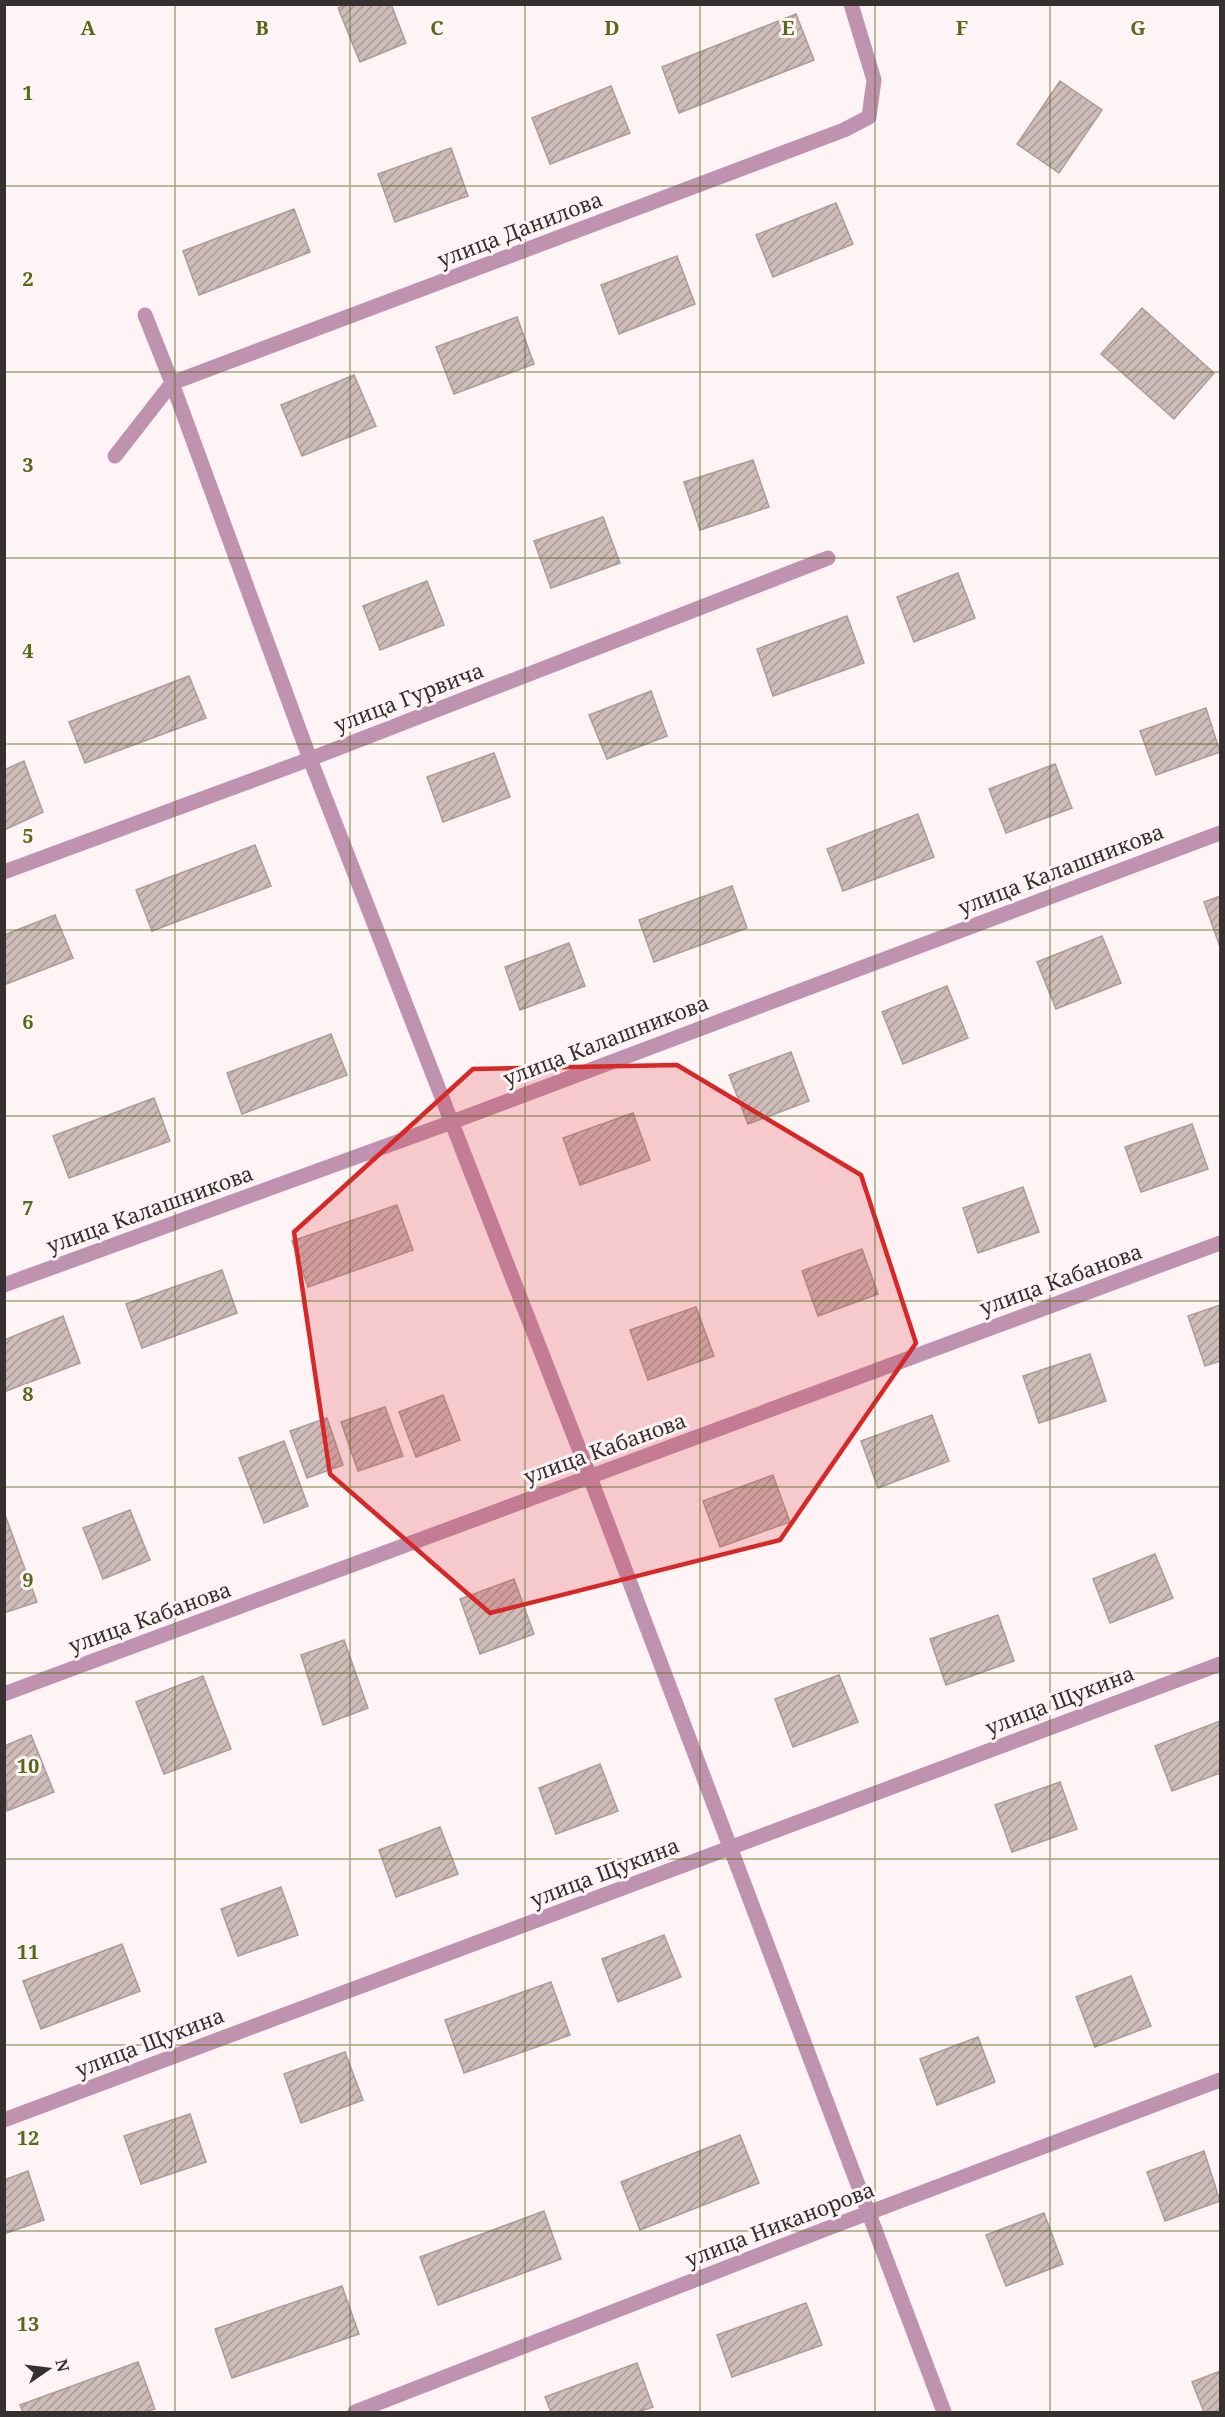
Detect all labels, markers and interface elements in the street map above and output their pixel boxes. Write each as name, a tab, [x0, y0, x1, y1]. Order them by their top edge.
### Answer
text: A	[80, 14, 96, 41]
text: B	[255, 14, 269, 41]
text: C	[430, 14, 444, 41]
text: D	[604, 14, 620, 41]
text: E	[781, 14, 795, 41]
text: F	[956, 14, 968, 41]
text: G	[1130, 14, 1146, 41]
text: 1	[22, 79, 34, 106]
street label: улица Данилова	[433, 185, 606, 273]
text: 2	[22, 265, 34, 292]
text: 3	[22, 451, 34, 478]
text: 4	[22, 637, 34, 664]
street label: улица Гурвича	[330, 656, 488, 739]
street label: улица Калашникова	[954, 817, 1167, 921]
text: 5	[22, 822, 34, 849]
street label: улица Калашникова	[499, 988, 712, 1092]
text: 6	[22, 1008, 34, 1035]
street label: улица Калашникова	[42, 1159, 257, 1260]
text: 7	[22, 1194, 34, 1221]
street label: улица Кабанова	[975, 1237, 1146, 1321]
text: 8	[22, 1380, 34, 1407]
street label: улица Кабанова	[519, 1406, 690, 1490]
text: 9	[22, 1566, 34, 1593]
street label: улица Кабанова	[64, 1575, 235, 1659]
street label: улица Щукина	[981, 1659, 1138, 1741]
text: 10	[17, 1752, 39, 1779]
street label: улица Щукина	[526, 1831, 683, 1913]
text: 11	[17, 1938, 39, 1965]
street label: улица Щукина	[71, 2001, 228, 2083]
text: 12	[17, 2124, 39, 2151]
street label: улица Никанорова	[681, 2175, 878, 2273]
text: 13	[17, 2310, 39, 2337]
north arrow	[18, 2339, 78, 2399]
text: N	[50, 2357, 75, 2375]

